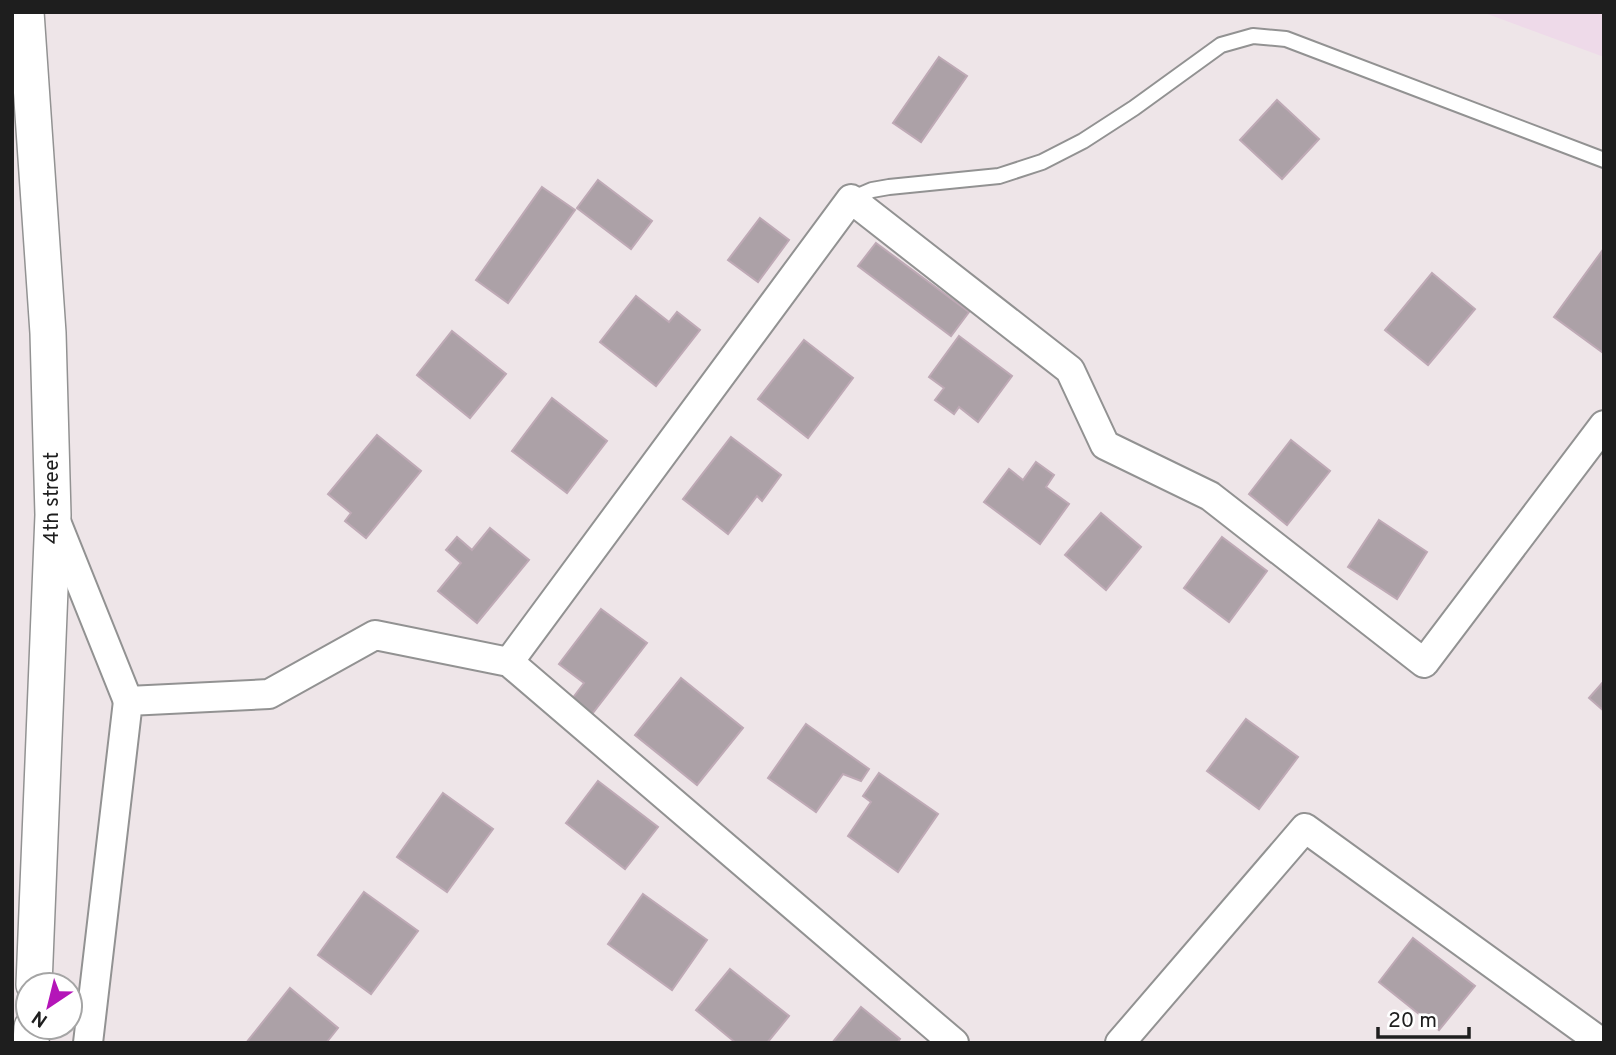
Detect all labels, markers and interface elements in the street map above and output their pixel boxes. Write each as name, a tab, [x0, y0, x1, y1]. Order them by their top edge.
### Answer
street label: 4th street	[39, 452, 66, 544]
north arrow	[14, 971, 84, 1041]
scale bar	[1378, 996, 1469, 1040]
text: N	[28, 1005, 53, 1032]
text: 20 m	[1388, 1008, 1437, 1035]

